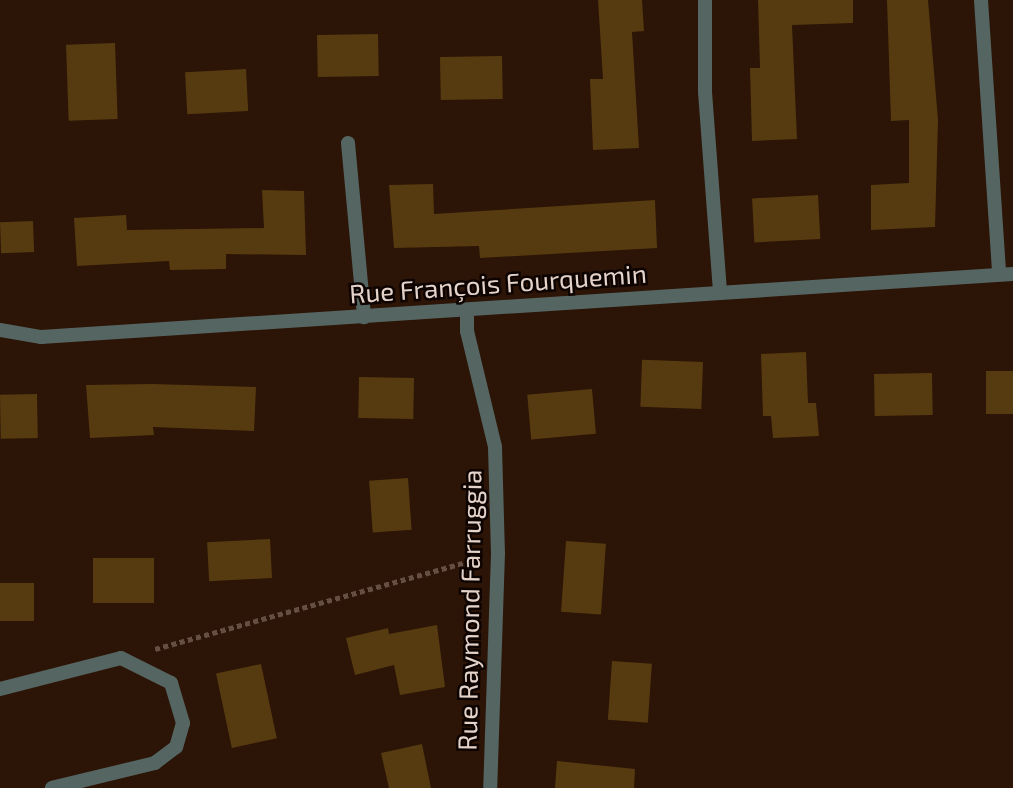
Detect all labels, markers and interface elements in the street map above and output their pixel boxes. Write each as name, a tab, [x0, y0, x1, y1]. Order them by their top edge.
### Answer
street label: Rue François Fourquemin	[348, 257, 648, 309]
street label: Rue Raymond Farruggia	[451, 469, 487, 751]

